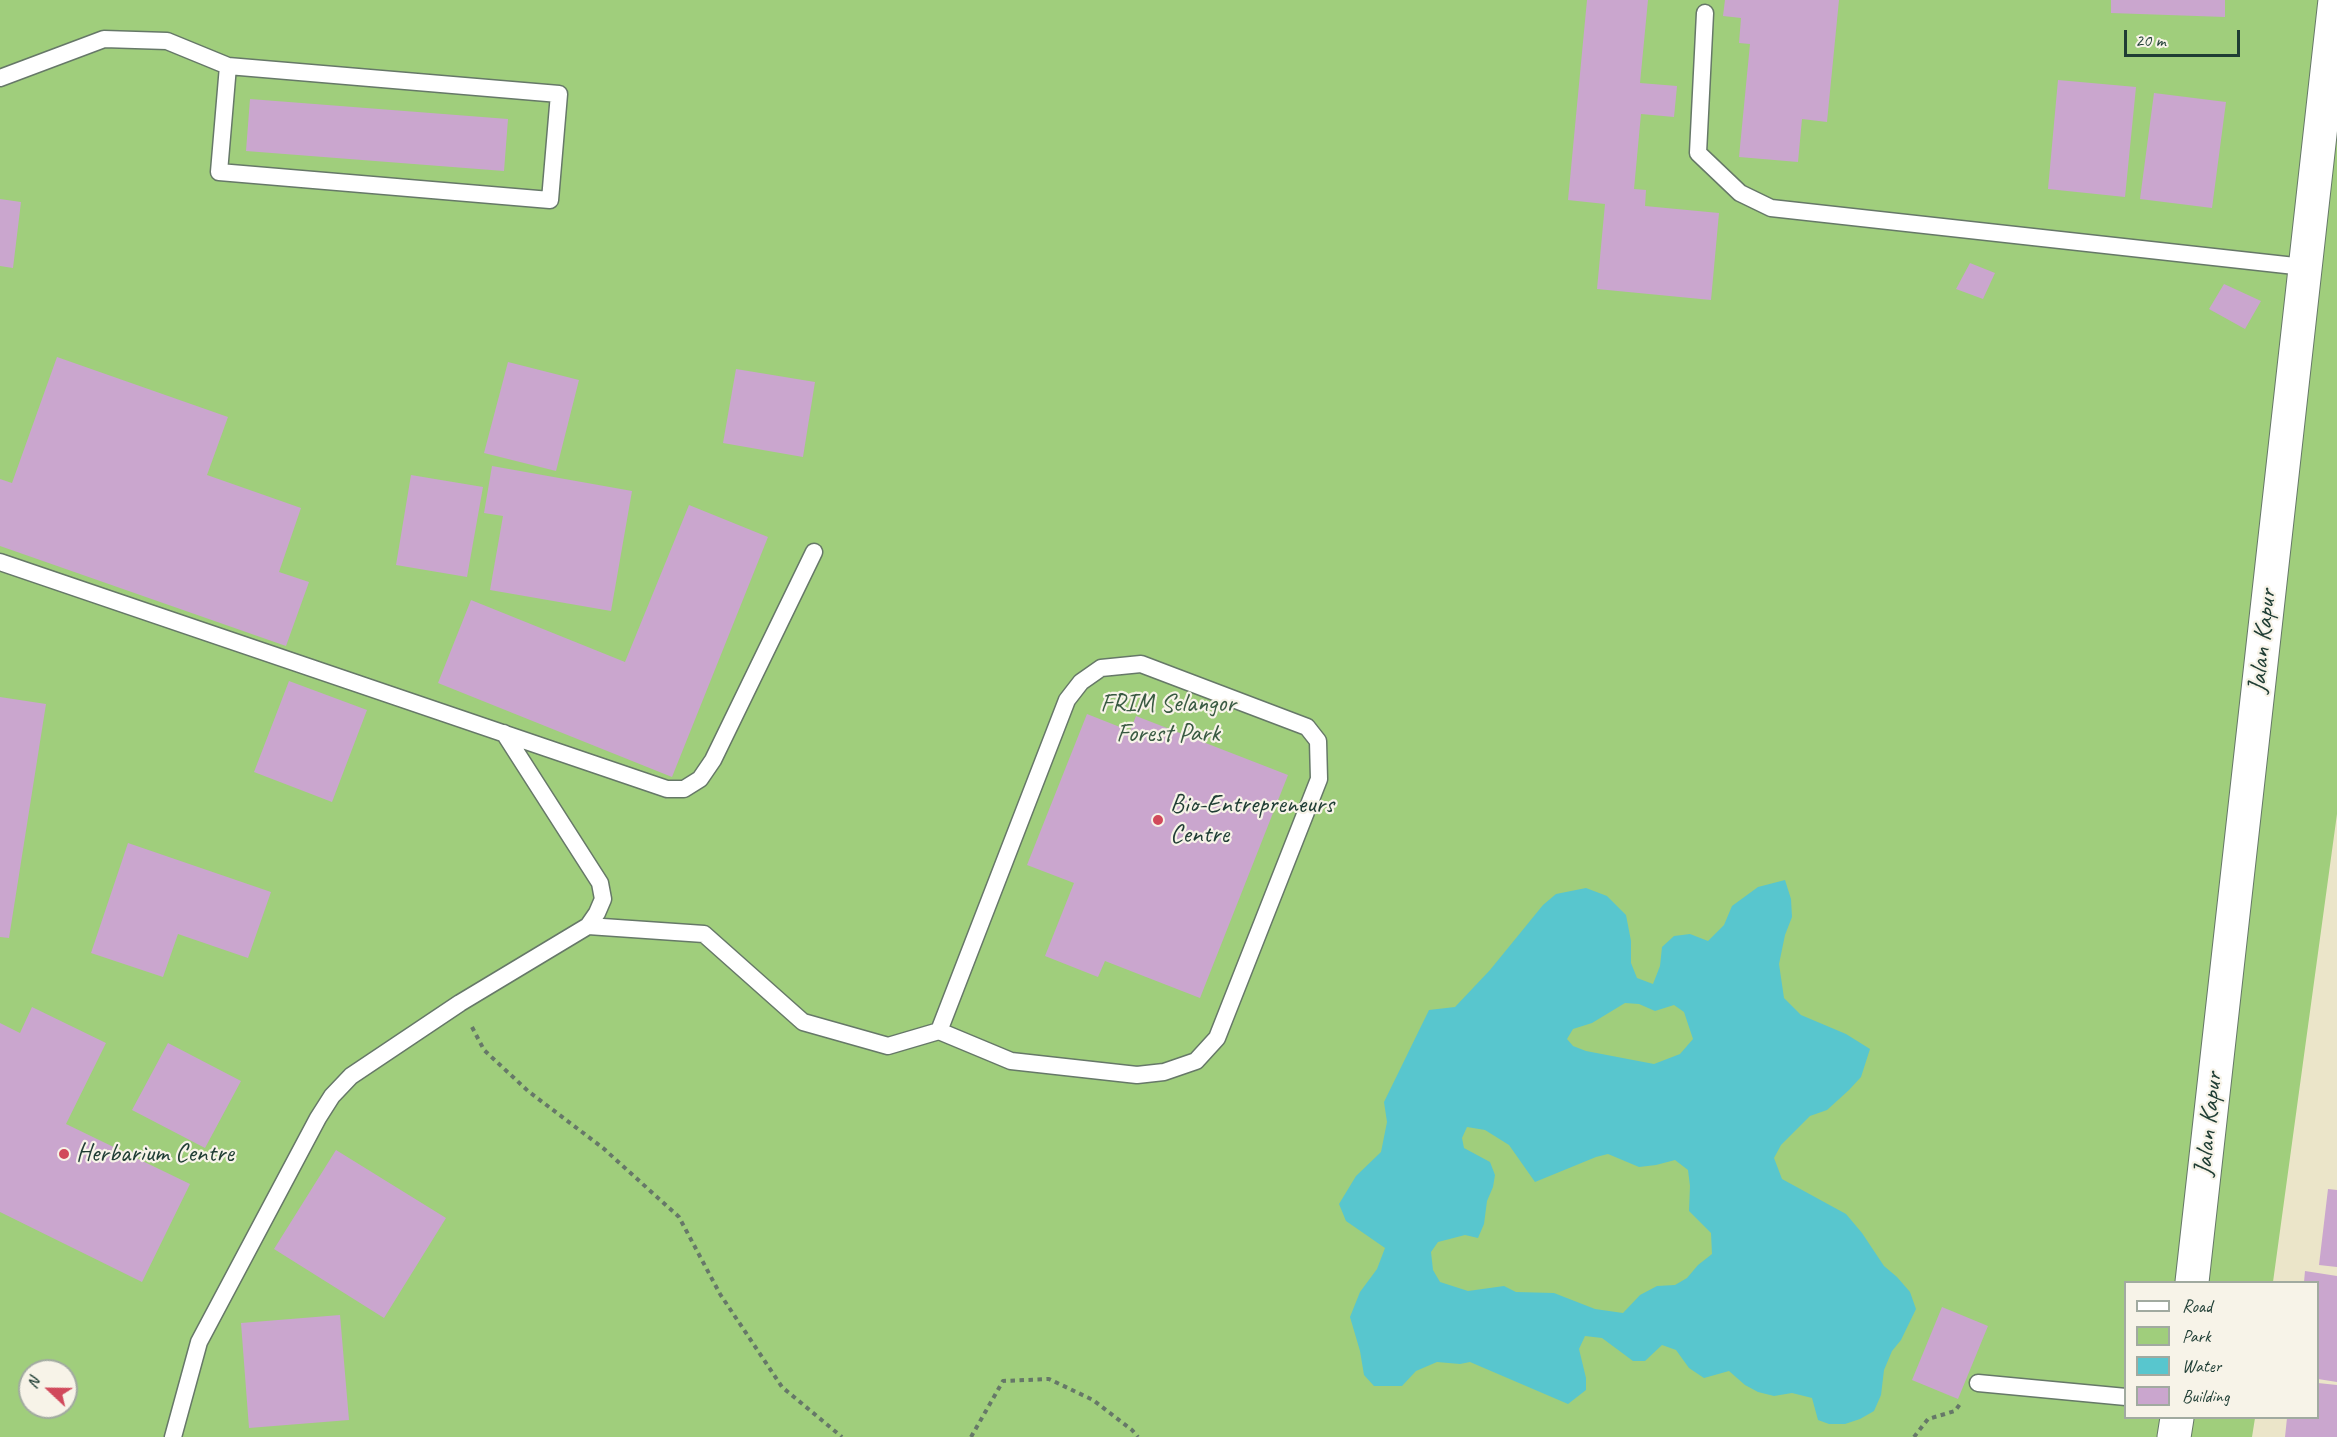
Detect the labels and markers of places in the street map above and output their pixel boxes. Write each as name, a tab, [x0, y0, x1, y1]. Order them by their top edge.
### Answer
place label: Bio-Entrepreneurs Centre	[1170, 789, 1334, 850]
marker: Bio-Entrepreneurs Centre	[1151, 813, 1165, 827]
place label: Herbarium Centre	[76, 1138, 234, 1170]
marker: Herbarium Centre	[57, 1147, 71, 1161]

